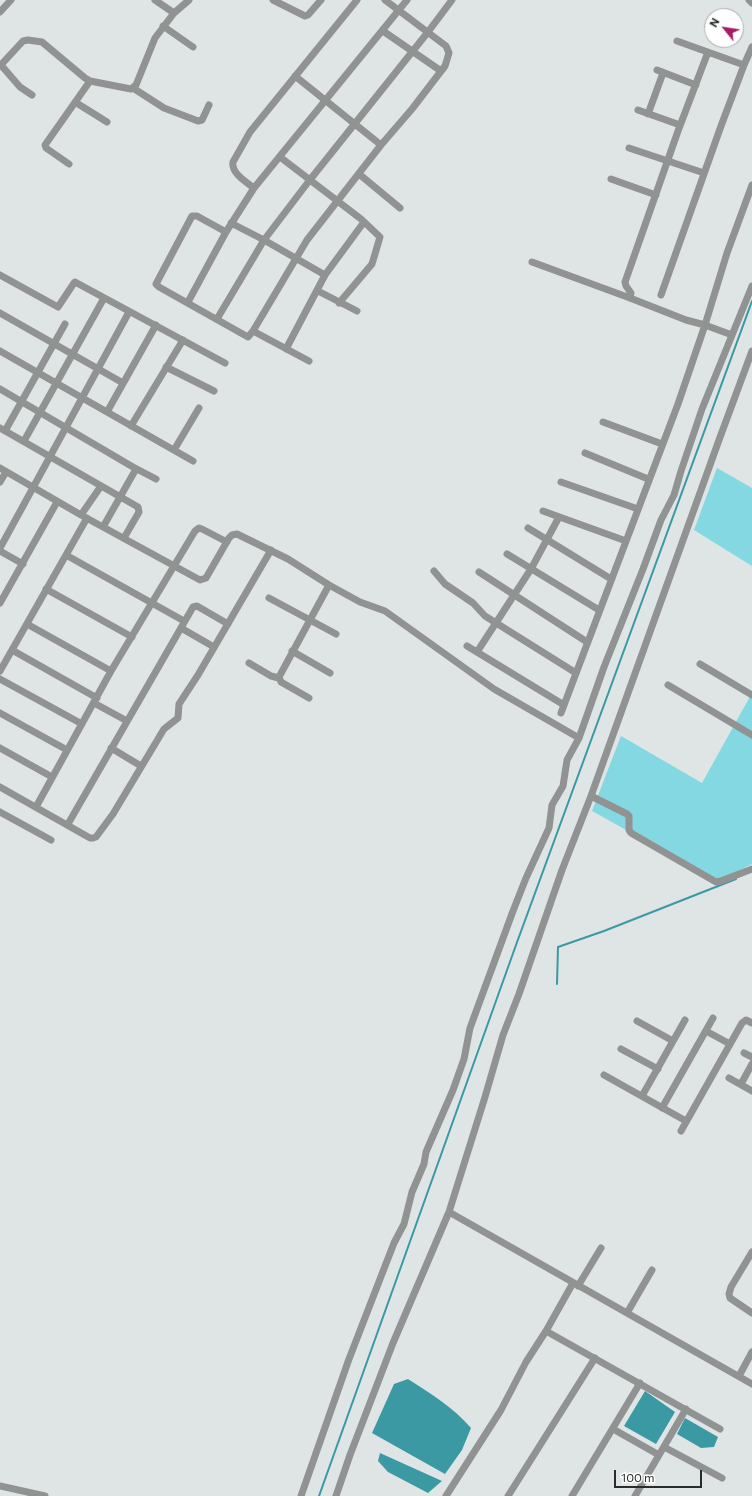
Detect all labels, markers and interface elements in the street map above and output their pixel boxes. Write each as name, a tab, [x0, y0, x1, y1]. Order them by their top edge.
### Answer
north arrow	[704, 8, 744, 48]
text: N	[706, 15, 722, 29]
scale bar	[616, 1462, 704, 1488]
text: 100 m	[621, 1470, 655, 1484]

